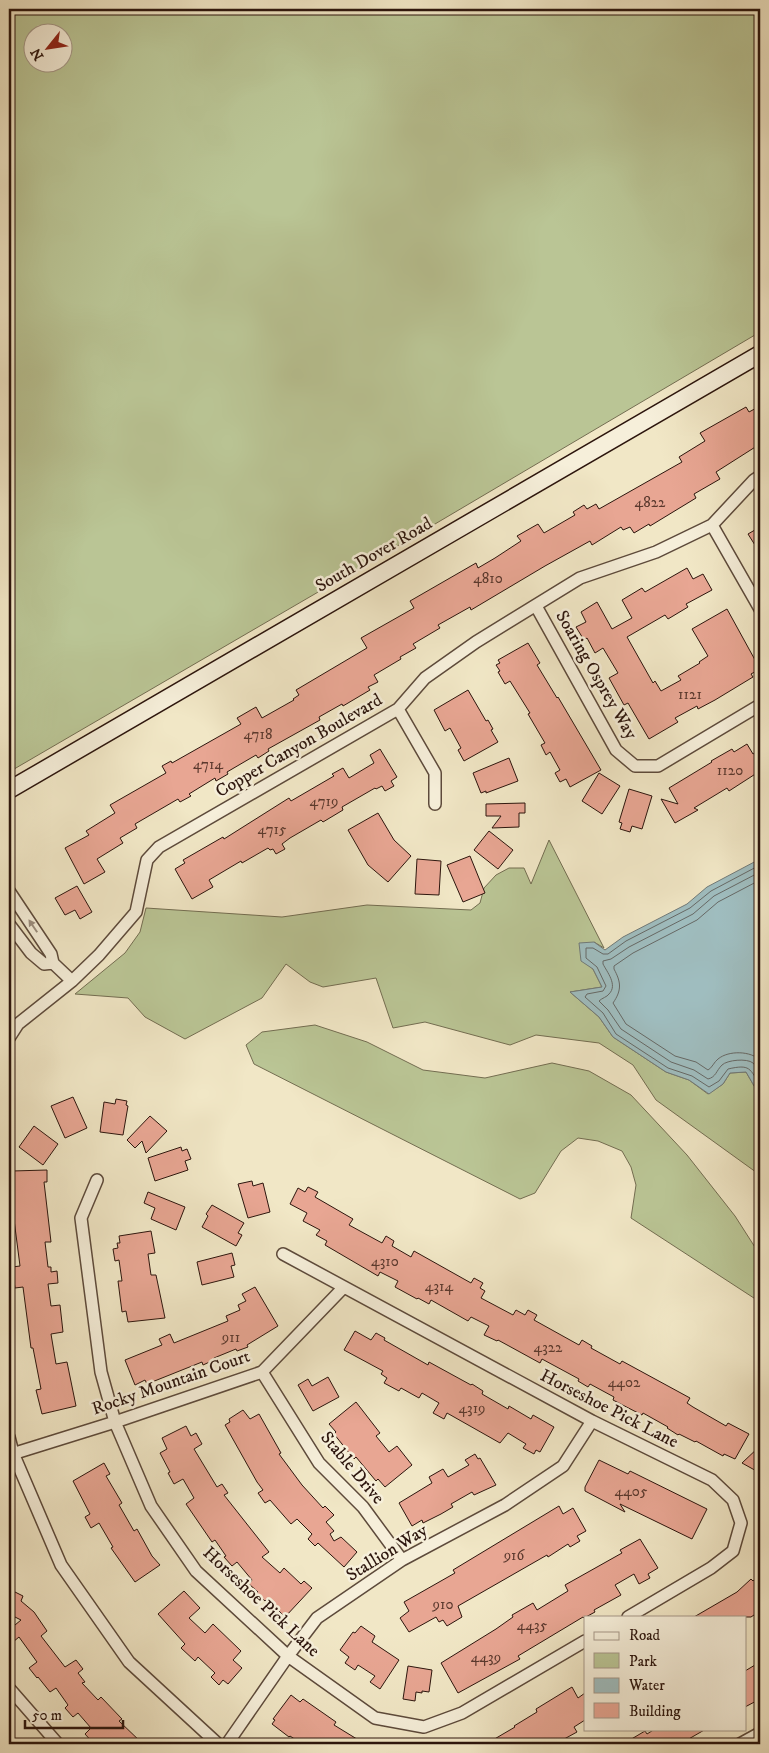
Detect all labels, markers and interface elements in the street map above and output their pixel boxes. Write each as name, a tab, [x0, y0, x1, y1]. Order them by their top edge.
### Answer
north arrow	[22, 22, 72, 72]
text: N	[27, 44, 48, 63]
house number: 4822	[635, 493, 666, 512]
street label: South Dover Road	[312, 513, 436, 597]
house number: 4810	[473, 569, 503, 588]
street label: Soaring Osprey Way	[550, 607, 642, 744]
house number: 1121	[678, 685, 702, 704]
street label: Copper Canyon Boulevard	[212, 689, 386, 803]
house number: 4718	[243, 725, 273, 744]
house number: 4714	[193, 755, 223, 774]
house number: 1120	[717, 761, 743, 780]
house number: 4719	[310, 792, 339, 811]
house number: 4715	[258, 820, 287, 839]
one-way arrow	[28, 920, 38, 933]
house number: 4310	[371, 1252, 399, 1271]
house number: 4314	[425, 1277, 454, 1296]
house number: 911	[221, 1328, 240, 1347]
house number: 4322	[534, 1338, 563, 1357]
street label: Rocky Mountain Court	[89, 1346, 253, 1420]
street label: Horseshoe Pick Lane	[536, 1365, 682, 1453]
house number: 4402	[608, 1373, 641, 1392]
house number: 4319	[458, 1399, 486, 1418]
street label: Stable Drive	[315, 1427, 389, 1509]
house number: 4405	[615, 1482, 648, 1501]
street label: Stallion Way	[342, 1519, 432, 1587]
street label: Horseshoe Pick Lane	[198, 1542, 324, 1662]
house number: 916	[503, 1546, 526, 1565]
house number: 910	[432, 1595, 453, 1614]
house number: 4435	[517, 1616, 548, 1635]
legend	[584, 1616, 746, 1730]
text: Road	[629, 1626, 661, 1645]
house number: 4439	[471, 1648, 501, 1667]
text: Park	[629, 1652, 658, 1671]
text: Water	[628, 1676, 665, 1695]
scale bar	[25, 1698, 122, 1730]
text: Building	[629, 1702, 681, 1721]
text: 50 m	[32, 1706, 62, 1725]

